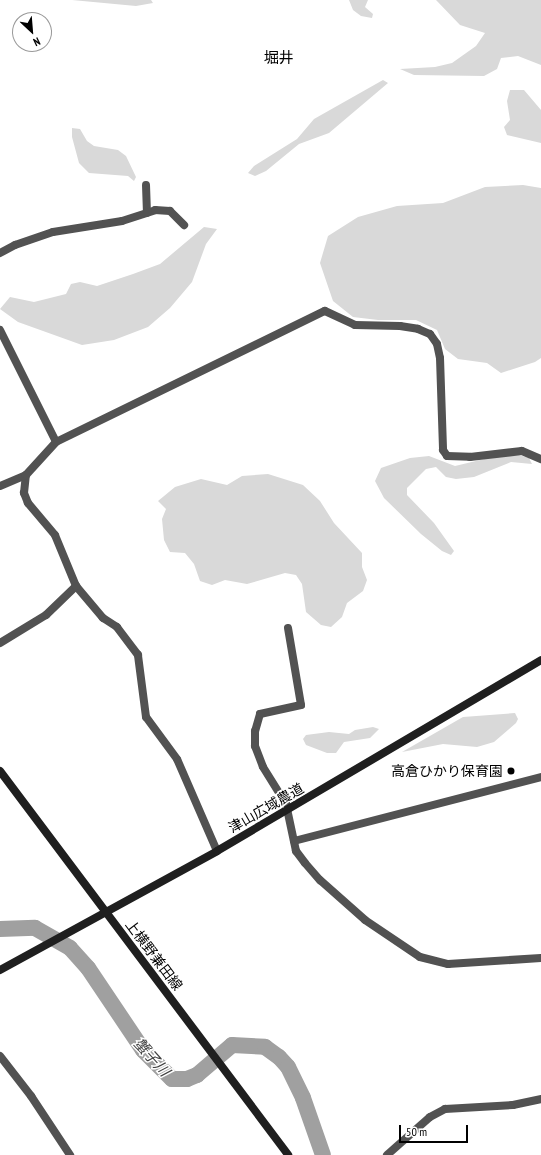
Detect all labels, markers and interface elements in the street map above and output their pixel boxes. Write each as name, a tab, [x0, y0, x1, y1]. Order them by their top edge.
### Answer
north arrow	[12, 12, 52, 52]
text: N	[31, 34, 43, 49]
district label: 堀井	[264, 49, 294, 67]
place label: 高倉ひかり保育園	[391, 763, 503, 779]
marker: 高倉ひかり保育園	[506, 766, 516, 776]
street label: 津山広域農道	[225, 780, 307, 836]
street label: 上横野兼田線	[122, 916, 186, 994]
water label: 蟹子川	[130, 1034, 174, 1080]
scale bar	[401, 1117, 470, 1143]
text: 50 m	[406, 1124, 427, 1139]

